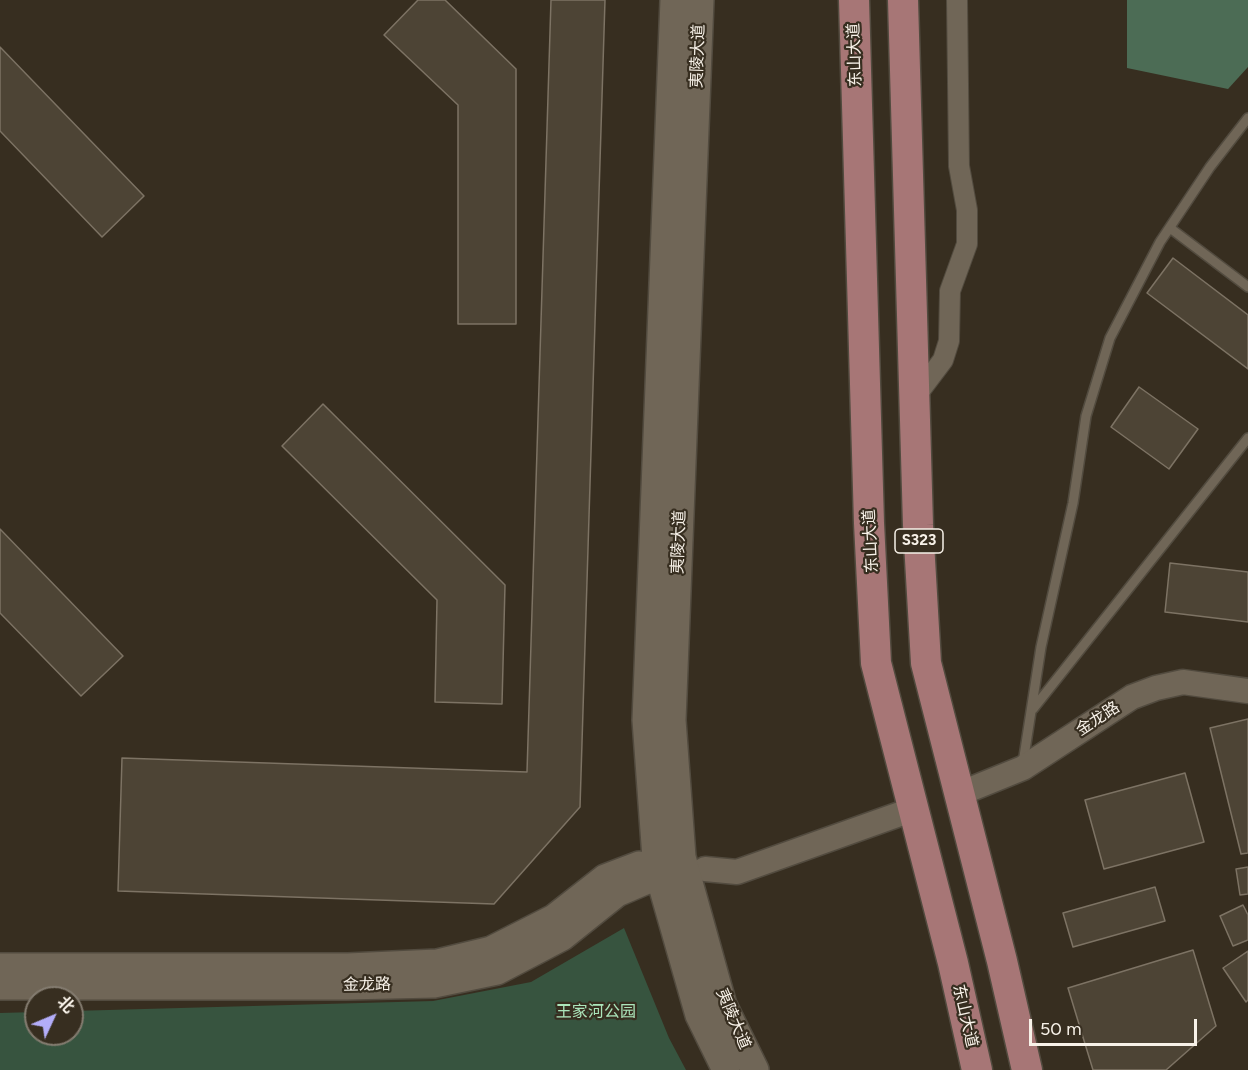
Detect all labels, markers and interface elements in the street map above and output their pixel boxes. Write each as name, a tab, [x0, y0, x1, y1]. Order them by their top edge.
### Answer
street label: 东山大道	[844, 23, 866, 87]
street label: 夷陵大道	[687, 24, 709, 88]
street label: 东山大道	[860, 509, 882, 573]
street label: 夷陵大道	[668, 510, 690, 574]
road number: S323	[895, 529, 943, 553]
street label: 金龙路	[1073, 698, 1123, 740]
street label: 金龙路	[343, 975, 391, 995]
street label: 东山大道	[948, 983, 982, 1049]
north arrow	[24, 986, 84, 1046]
street label: 夷陵大道	[712, 986, 754, 1052]
text: 北	[53, 992, 78, 1017]
park label: 王家河公园	[556, 1002, 636, 1022]
scale bar	[1032, 1007, 1200, 1045]
text: 50 m	[1040, 1018, 1082, 1040]

